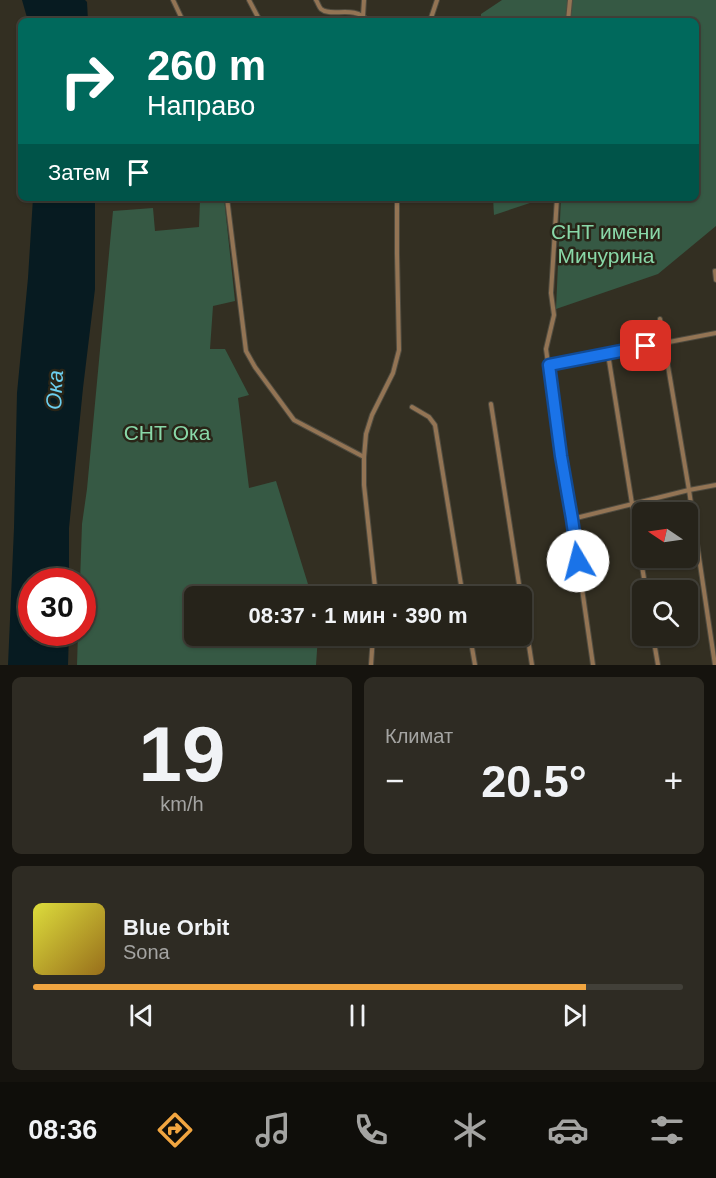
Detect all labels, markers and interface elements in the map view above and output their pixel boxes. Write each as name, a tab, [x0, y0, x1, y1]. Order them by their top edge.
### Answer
icon: right	[48, 42, 126, 120]
text: 260 m	[147, 42, 266, 89]
text: Направо	[147, 91, 255, 121]
icon: arrive	[122, 156, 155, 189]
text: Затем	[48, 160, 110, 185]
park label: СНТ имени Мичурина	[551, 220, 661, 267]
pin	[620, 320, 671, 371]
icon: arrive	[629, 329, 662, 362]
water label: Ока	[41, 370, 68, 411]
park label: СНТ Ока	[124, 421, 211, 444]
north arrow	[632, 502, 698, 568]
map controls	[632, 502, 698, 646]
position arrow	[546, 529, 610, 593]
speed limit sign: 30	[18, 568, 96, 646]
button: search	[632, 580, 698, 646]
text: 08:37 · 1 мин · 390 m	[248, 603, 468, 628]
text: 19	[139, 710, 225, 798]
text: Климат	[385, 725, 453, 747]
text: 20.5°	[481, 756, 587, 807]
text: −	[385, 762, 404, 799]
text: +	[664, 762, 683, 799]
text: km/h	[160, 793, 204, 815]
text: Blue Orbit	[123, 915, 229, 940]
text: Sona	[123, 941, 170, 963]
icon: previous	[125, 999, 158, 1032]
icon: pause	[341, 999, 374, 1032]
icon: next	[558, 999, 591, 1032]
icon: directions	[154, 1109, 196, 1151]
icon: music	[252, 1109, 294, 1151]
icon: phone	[350, 1109, 392, 1151]
icon: climate	[449, 1109, 491, 1151]
icon: car	[547, 1109, 589, 1151]
icon: filters	[646, 1109, 688, 1151]
text: 08:36	[28, 1115, 97, 1145]

